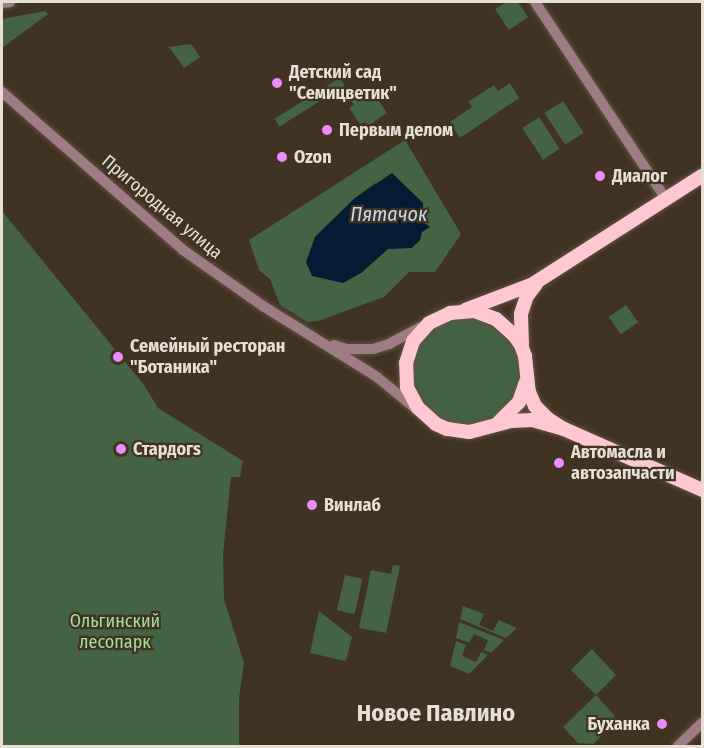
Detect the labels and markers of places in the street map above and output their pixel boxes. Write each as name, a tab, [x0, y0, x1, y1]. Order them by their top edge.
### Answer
place label: Детский сад "Семицветик"	[289, 62, 397, 104]
marker: Детский сад "Семицветик"	[270, 76, 284, 90]
place label: Первым делом	[339, 119, 453, 141]
marker: Первым делом	[320, 123, 334, 137]
place label: Ozon	[294, 146, 332, 168]
marker: Ozon	[275, 150, 289, 164]
place label: Диалог	[612, 165, 667, 187]
marker: Диалог	[593, 169, 607, 183]
place label: Семейный ресторан "Ботаника"	[130, 336, 285, 378]
marker: Семейный ресторан "Ботаника"	[111, 350, 125, 364]
place label: Стардогs	[133, 438, 201, 460]
marker: Стардогs	[114, 442, 128, 456]
place label: Автомасла и автозапчасти	[571, 442, 675, 484]
marker: Автомасла и автозапчасти	[552, 456, 566, 470]
place label: Винлаб	[324, 494, 381, 516]
marker: Винлаб	[305, 498, 319, 512]
place label: Буханка	[587, 713, 650, 735]
marker: Буханка	[655, 717, 669, 731]

